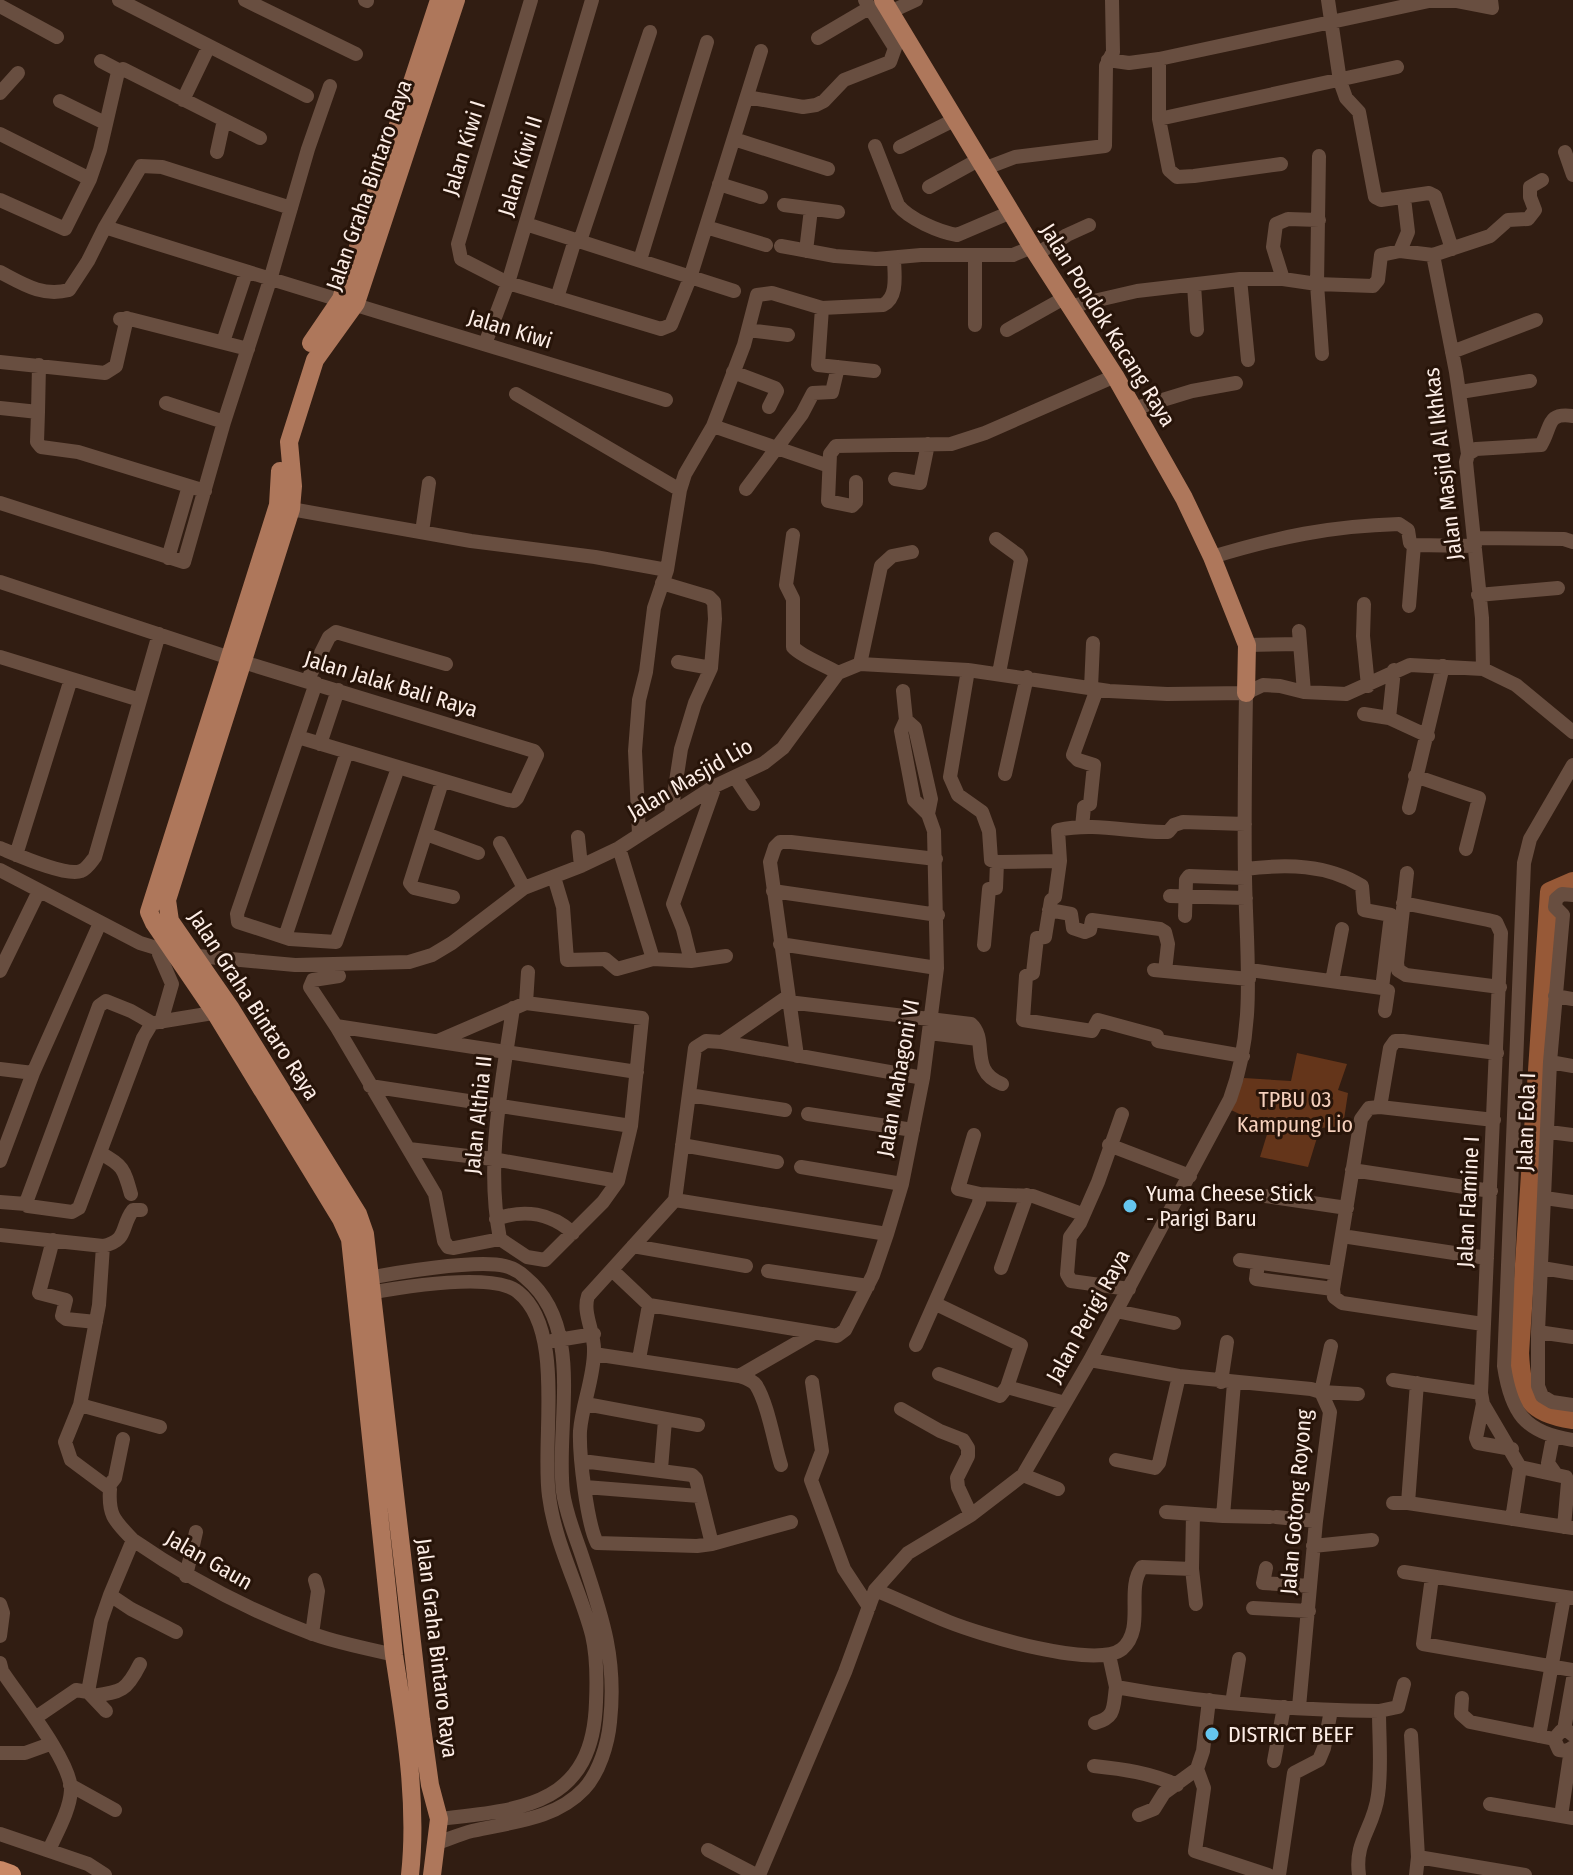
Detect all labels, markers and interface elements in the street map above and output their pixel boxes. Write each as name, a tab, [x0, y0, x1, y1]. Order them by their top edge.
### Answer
street label: Jalan Graha Bintaro Raya	[320, 76, 418, 294]
street label: Jalan Kiwi I	[437, 97, 491, 199]
street label: Jalan Kiwi II	[492, 112, 548, 220]
street label: Jalan Pondok Kacang Raya	[1034, 218, 1182, 432]
street label: Jalan Kiwi	[464, 303, 556, 355]
street label: Jalan Masjid Al Ikhkas	[1418, 366, 1468, 562]
street label: Jalan Jalak Bali Raya	[301, 645, 481, 723]
street label: Jalan Masjid Lio	[622, 732, 758, 826]
street label: Jalan Graha Bintaro Raya	[182, 905, 326, 1105]
street label: Jalan Mahagoni VI	[871, 997, 925, 1159]
street label: Jalan Althia II	[458, 1054, 498, 1176]
street label: Jalan Eola I	[1511, 1072, 1541, 1172]
park label: TPBU 03 Kampung Lio	[1237, 1086, 1353, 1138]
street label: Jalan Flamine I	[1451, 1136, 1485, 1268]
place label: Yuma Cheese Stick - Parigi Baru	[1146, 1180, 1314, 1232]
marker: Yuma Cheese Stick - Parigi Baru	[1121, 1197, 1139, 1215]
street label: Jalan Perigi Raya	[1040, 1245, 1136, 1387]
street label: Jalan Gotong Royong	[1274, 1408, 1318, 1596]
street label: Jalan Gaun	[161, 1524, 257, 1596]
street label: Jalan Graha Bintaro Raya	[410, 1537, 464, 1759]
place label: DISTRICT BEEF	[1228, 1721, 1354, 1748]
marker: DISTRICT BEEF	[1203, 1725, 1221, 1743]

